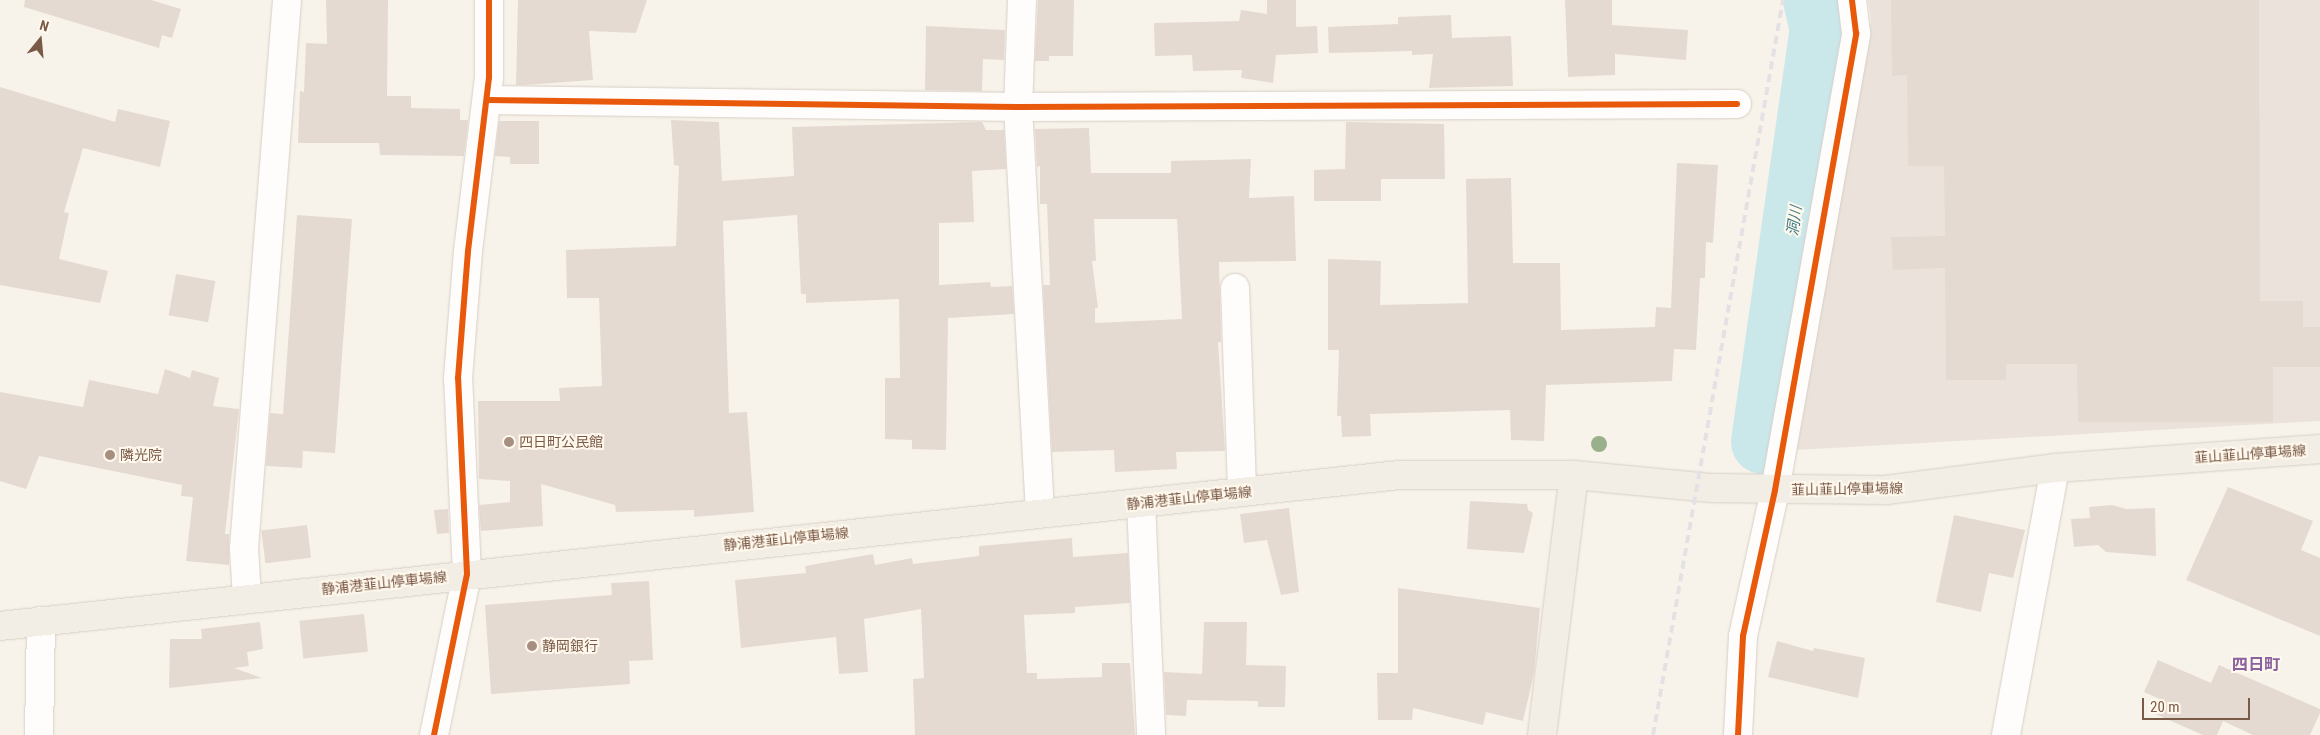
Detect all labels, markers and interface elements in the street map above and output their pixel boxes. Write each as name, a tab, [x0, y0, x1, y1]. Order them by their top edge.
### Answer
north arrow	[15, 15, 65, 65]
text: N	[38, 17, 51, 35]
water label: 洞川	[1784, 205, 1806, 237]
place label: 四日町公民館	[519, 434, 603, 450]
marker: 四日町公民館	[503, 436, 515, 448]
street label: 韮山韮山停車場線	[2194, 442, 2306, 466]
place label: 隣光院	[120, 447, 162, 463]
marker: 隣光院	[104, 449, 116, 461]
street label: 韮山韮山停車場線	[1791, 480, 1903, 498]
street label: 静浦港韮山停車場線	[1125, 483, 1253, 513]
street label: 静浦港韮山停車場線	[722, 524, 850, 554]
street label: 静浦港韮山停車場線	[320, 568, 448, 598]
place label: 静岡銀行	[542, 638, 598, 654]
marker: 静岡銀行	[526, 640, 538, 652]
district label: 四日町	[2232, 655, 2280, 675]
scale bar	[2145, 688, 2252, 720]
text: 20 m	[2150, 698, 2180, 716]

